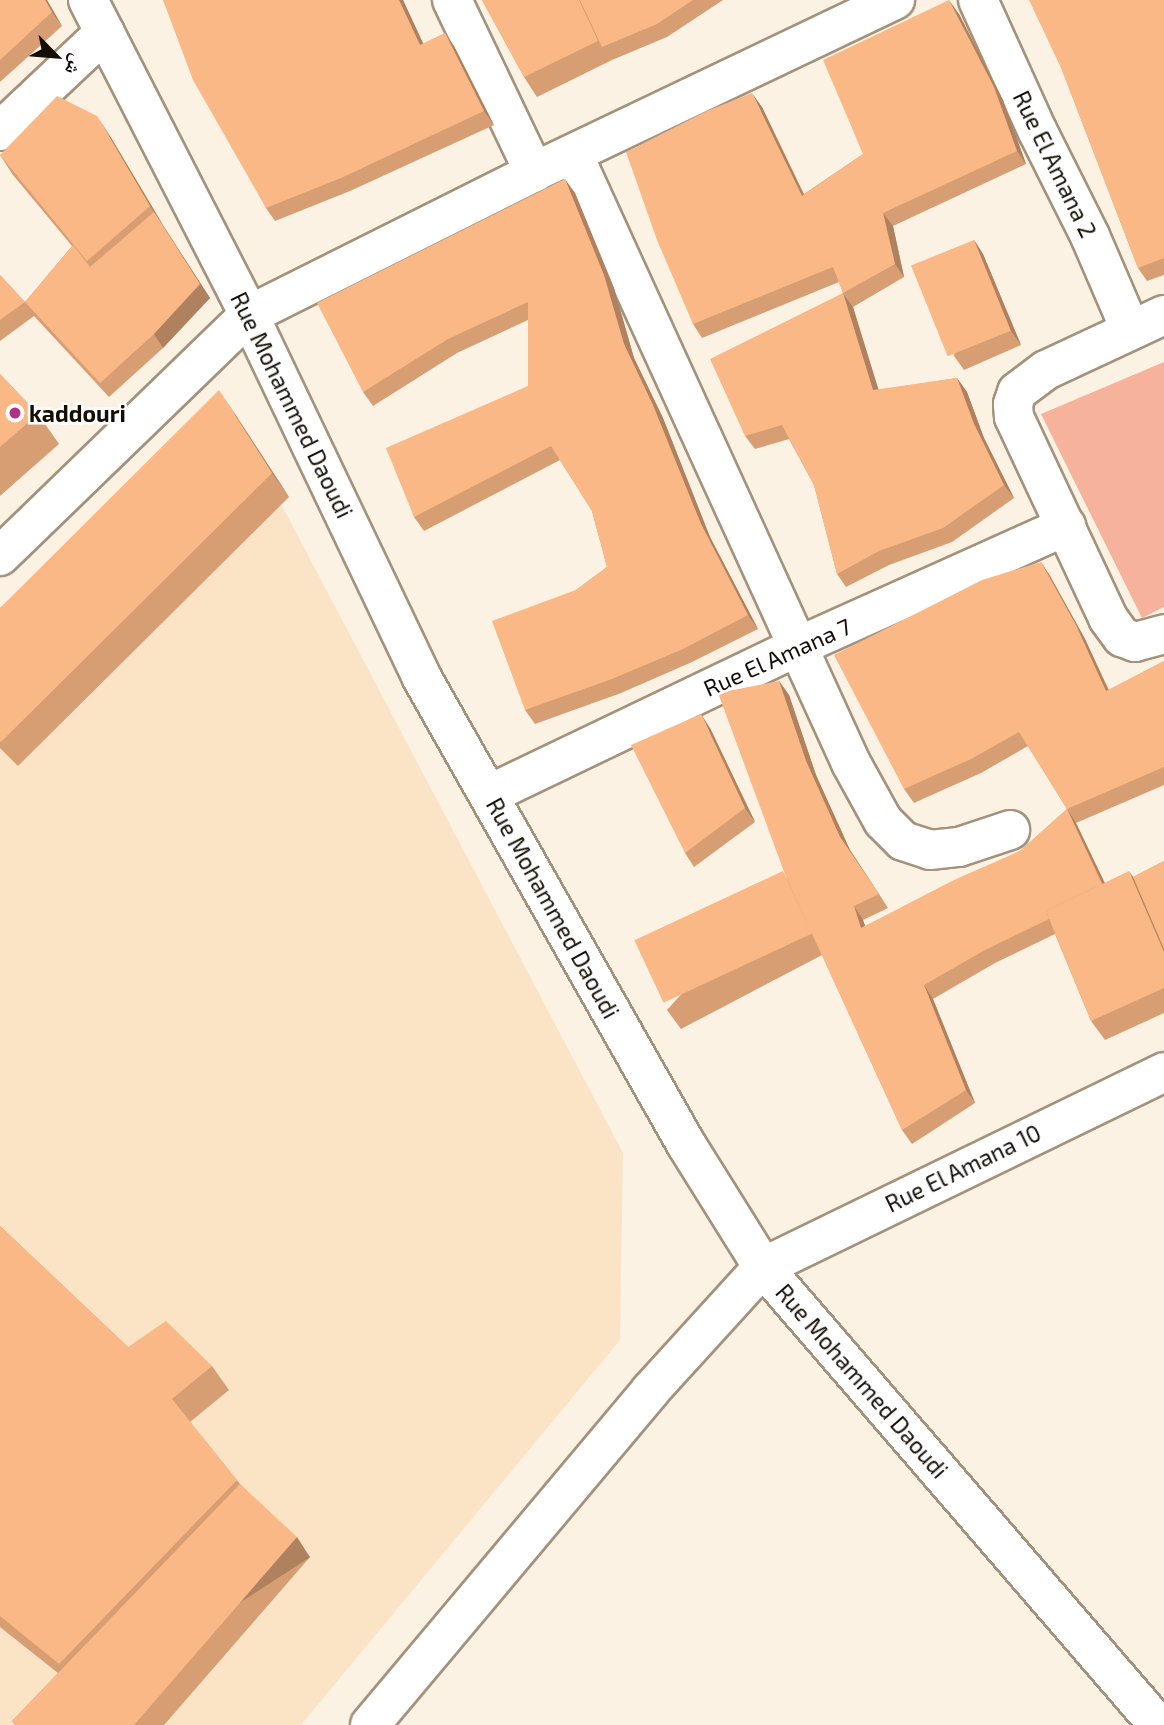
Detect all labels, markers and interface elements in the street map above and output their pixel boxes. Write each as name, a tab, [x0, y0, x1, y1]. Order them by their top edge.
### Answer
north arrow	[21, 21, 91, 91]
text: ش	[61, 51, 90, 79]
street label: Rue El Amana 2	[1007, 86, 1103, 242]
street label: Rue Mohammed Daoudi	[225, 288, 359, 522]
place label: kaddouri	[29, 399, 126, 427]
marker: kaddouri	[7, 405, 23, 421]
street label: Rue El Amana 7	[698, 612, 856, 702]
street label: Rue Mohammed Daoudi	[481, 793, 625, 1023]
street label: Rue El Amana 10	[880, 1118, 1046, 1218]
street label: Rue Mohammed Daoudi	[770, 1278, 954, 1484]

